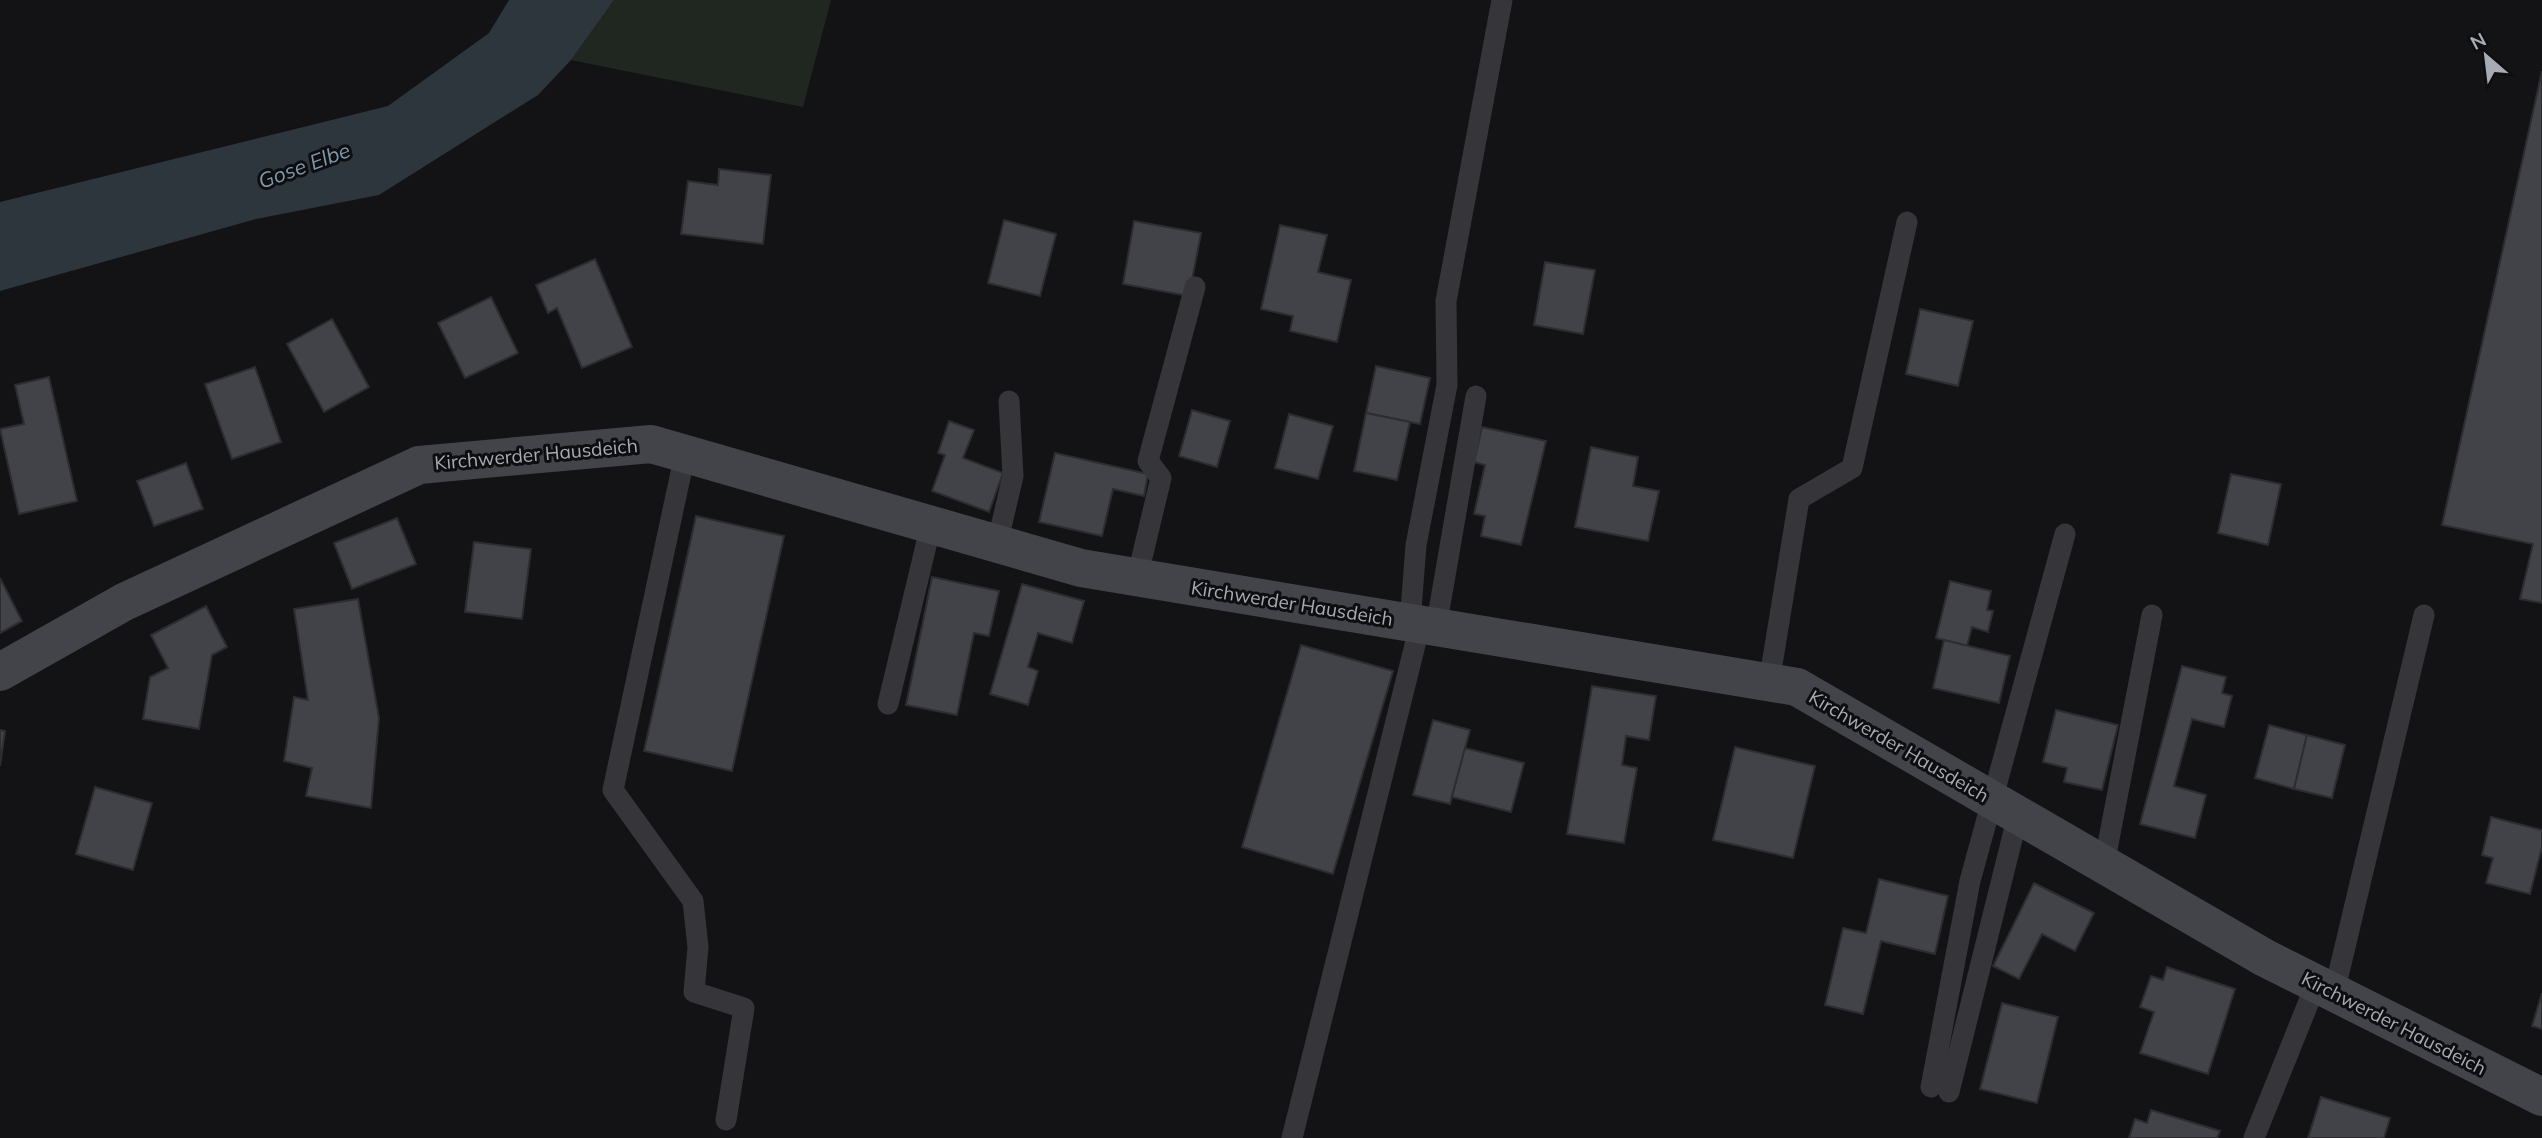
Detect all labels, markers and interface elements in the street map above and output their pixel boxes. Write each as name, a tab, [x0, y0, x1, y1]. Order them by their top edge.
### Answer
north arrow	[2451, 21, 2521, 91]
text: N	[2466, 27, 2490, 55]
water label: Gose Elbe	[254, 136, 354, 194]
street label: Kirchwerder Hausdeich	[433, 433, 639, 475]
street label: Kirchwerder Hausdeich	[1189, 575, 1395, 631]
street label: Kirchwerder Hausdeich	[1805, 685, 1993, 807]
street label: Kirchwerder Hausdeich	[2298, 966, 2490, 1080]

